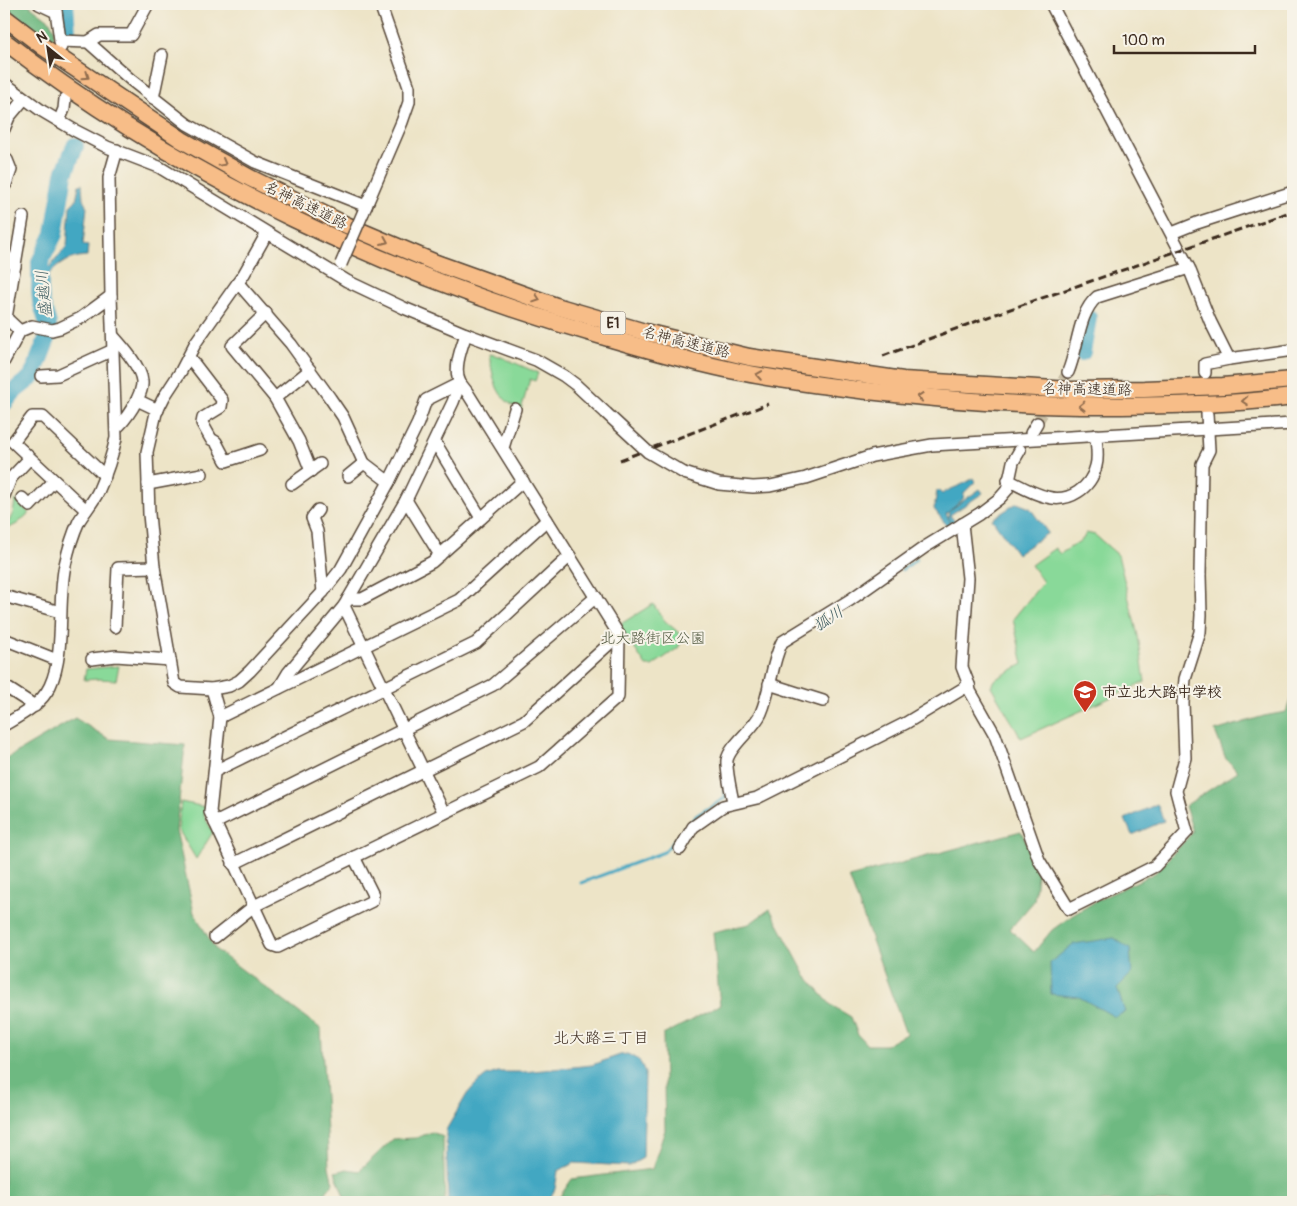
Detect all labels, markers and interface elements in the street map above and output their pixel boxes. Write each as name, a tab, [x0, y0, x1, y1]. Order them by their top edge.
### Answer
north arrow	[22, 22, 72, 72]
scale bar	[1114, 22, 1256, 54]
text: N	[33, 27, 50, 47]
text: 100 m	[1122, 31, 1165, 50]
one-way arrow	[80, 70, 90, 79]
one-way arrow	[218, 157, 227, 167]
street label: 名神高速道路	[261, 177, 350, 234]
one-way arrow	[380, 234, 389, 245]
water label: 盛越川	[32, 269, 56, 319]
one-way arrow	[532, 293, 540, 303]
road number: E1	[600, 312, 626, 334]
street label: 名神高速道路	[640, 322, 732, 363]
one-way arrow	[755, 371, 764, 381]
street label: 名神高速道路	[1042, 379, 1132, 400]
one-way arrow	[916, 392, 924, 403]
one-way arrow	[1240, 395, 1248, 406]
one-way arrow	[1078, 401, 1086, 411]
water label: 狐川	[810, 602, 847, 636]
park label: 北大路街区公園	[600, 629, 706, 648]
school or university icon: 市立北大路中学校	[1072, 679, 1098, 713]
place label: 市立北大路中学校	[1102, 683, 1222, 702]
district label: 北大路三丁目	[553, 1028, 649, 1048]

